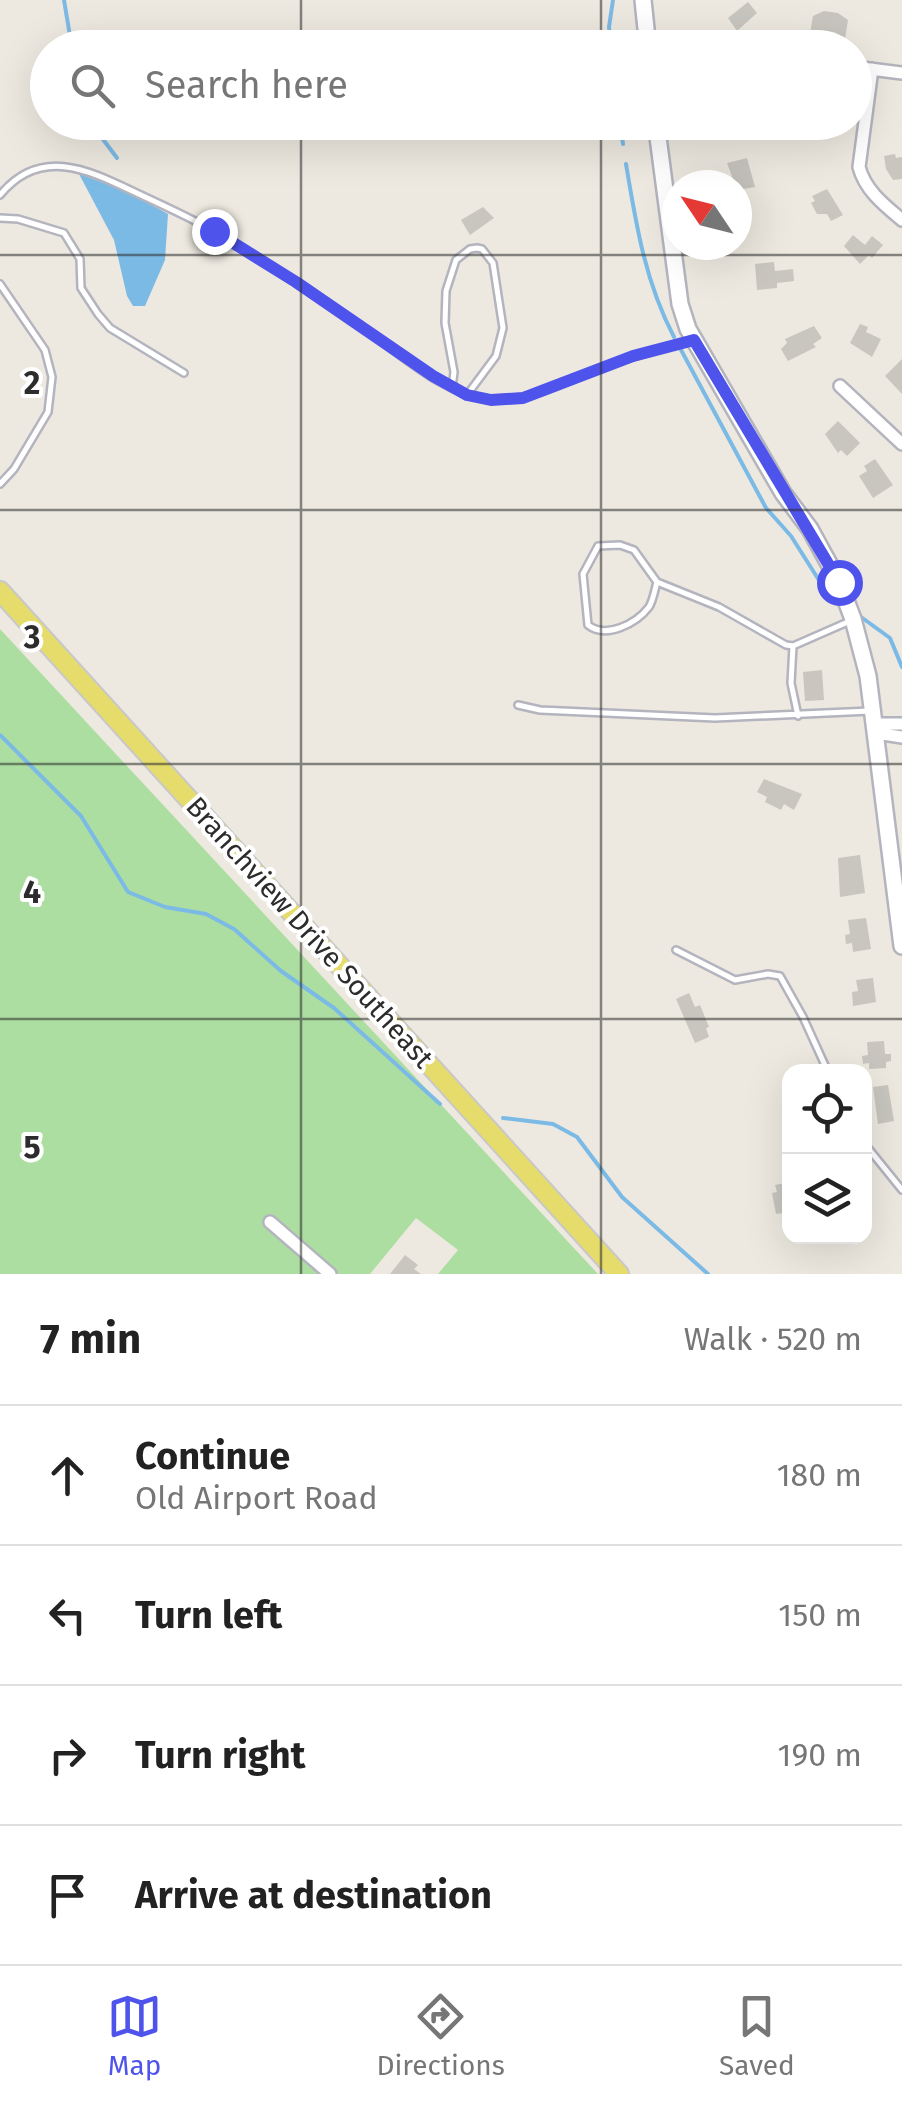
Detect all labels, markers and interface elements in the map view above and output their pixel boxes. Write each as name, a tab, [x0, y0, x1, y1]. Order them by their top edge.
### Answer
search box	[30, 30, 872, 140]
icon: search	[65, 58, 120, 113]
text: Search here	[145, 62, 348, 108]
north arrow	[662, 170, 752, 260]
route end	[192, 209, 238, 255]
text: 2	[24, 364, 40, 402]
route start	[817, 560, 863, 606]
text: 3	[23, 618, 40, 656]
street label: Branchview Drive Southeast	[179, 790, 441, 1075]
text: 4	[23, 873, 41, 911]
map controls	[782, 1064, 872, 1244]
button: locate	[782, 1064, 872, 1154]
text: 5	[23, 1128, 41, 1166]
button: layers	[782, 1154, 872, 1244]
text: 7 min	[40, 1314, 141, 1364]
text: Walk · 520 m	[684, 1320, 862, 1358]
text: Continue	[135, 1433, 290, 1479]
icon: ahead	[40, 1448, 95, 1503]
text: 180 m	[777, 1456, 862, 1494]
text: Old Airport Road	[135, 1479, 378, 1517]
icon: left	[40, 1588, 95, 1643]
text: Turn left	[135, 1592, 282, 1638]
text: 150 m	[778, 1596, 862, 1634]
icon: right	[40, 1728, 95, 1783]
text: Turn right	[135, 1732, 305, 1778]
text: 190 m	[778, 1736, 862, 1774]
icon: arrive	[40, 1868, 95, 1923]
text: Arrive at destination	[135, 1872, 492, 1918]
tab: Map	[107, 1989, 162, 2082]
tab: Directions	[376, 1989, 505, 2082]
tab: Saved	[719, 1989, 795, 2082]

